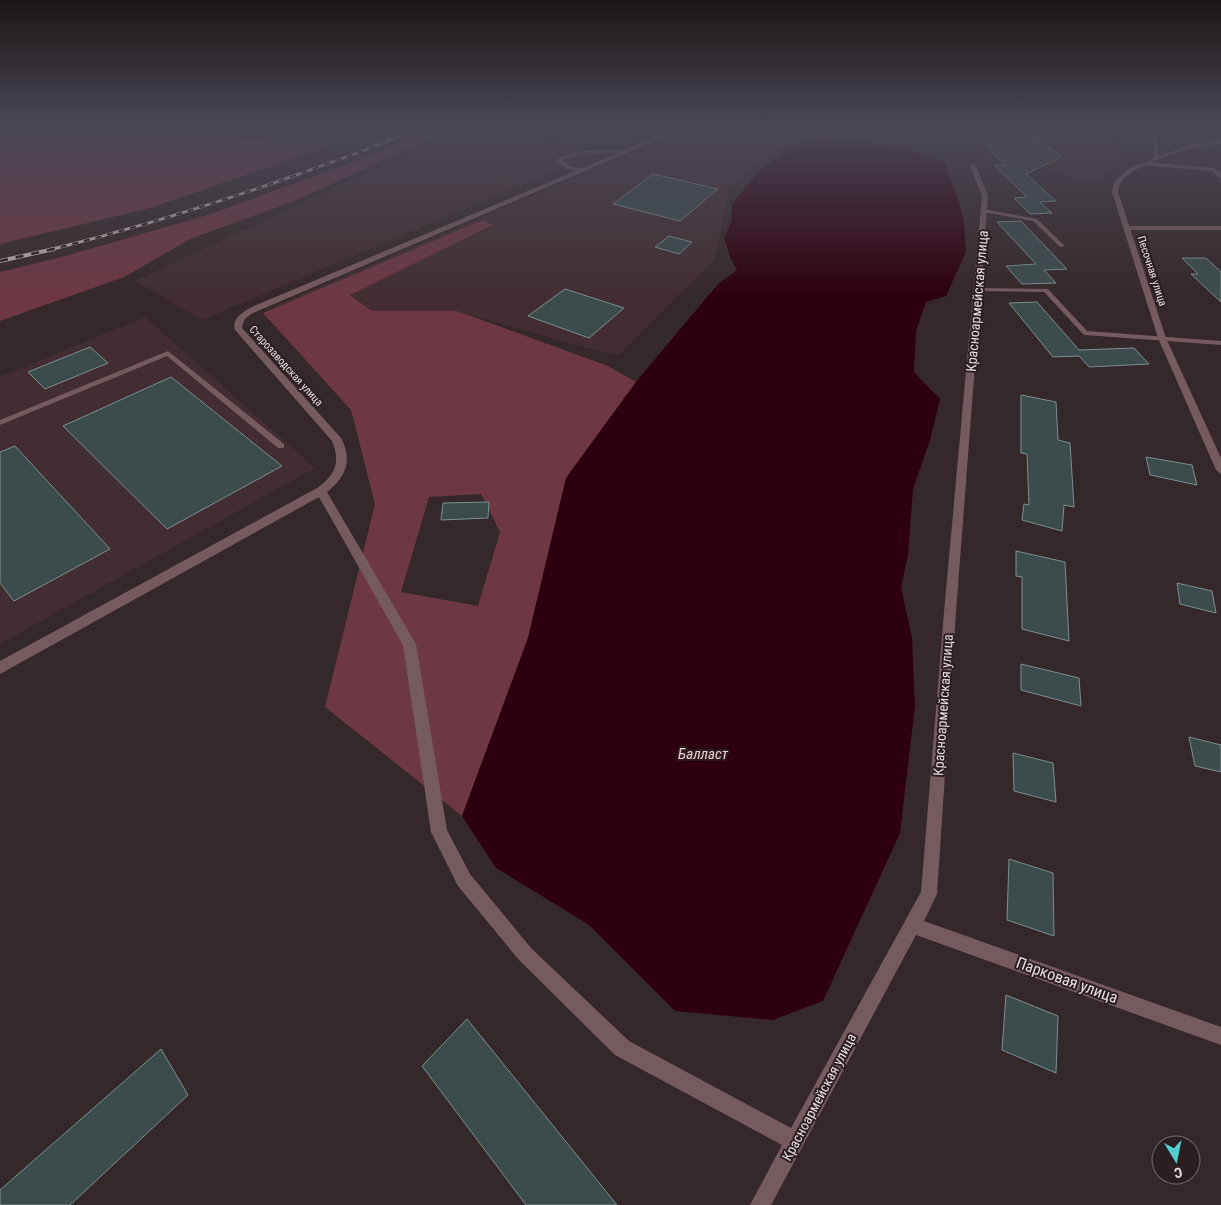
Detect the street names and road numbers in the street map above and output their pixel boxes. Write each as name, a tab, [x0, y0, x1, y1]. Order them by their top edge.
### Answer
street label: Красноармейская улица	[963, 230, 991, 372]
street label: Песочная улица	[1135, 234, 1169, 308]
street label: Старозаводская улица	[246, 323, 326, 409]
street label: Красноармейская улица	[930, 634, 956, 776]
street label: Парковая улица	[1014, 953, 1120, 1007]
street label: Красноармейская улица	[779, 1031, 859, 1163]

